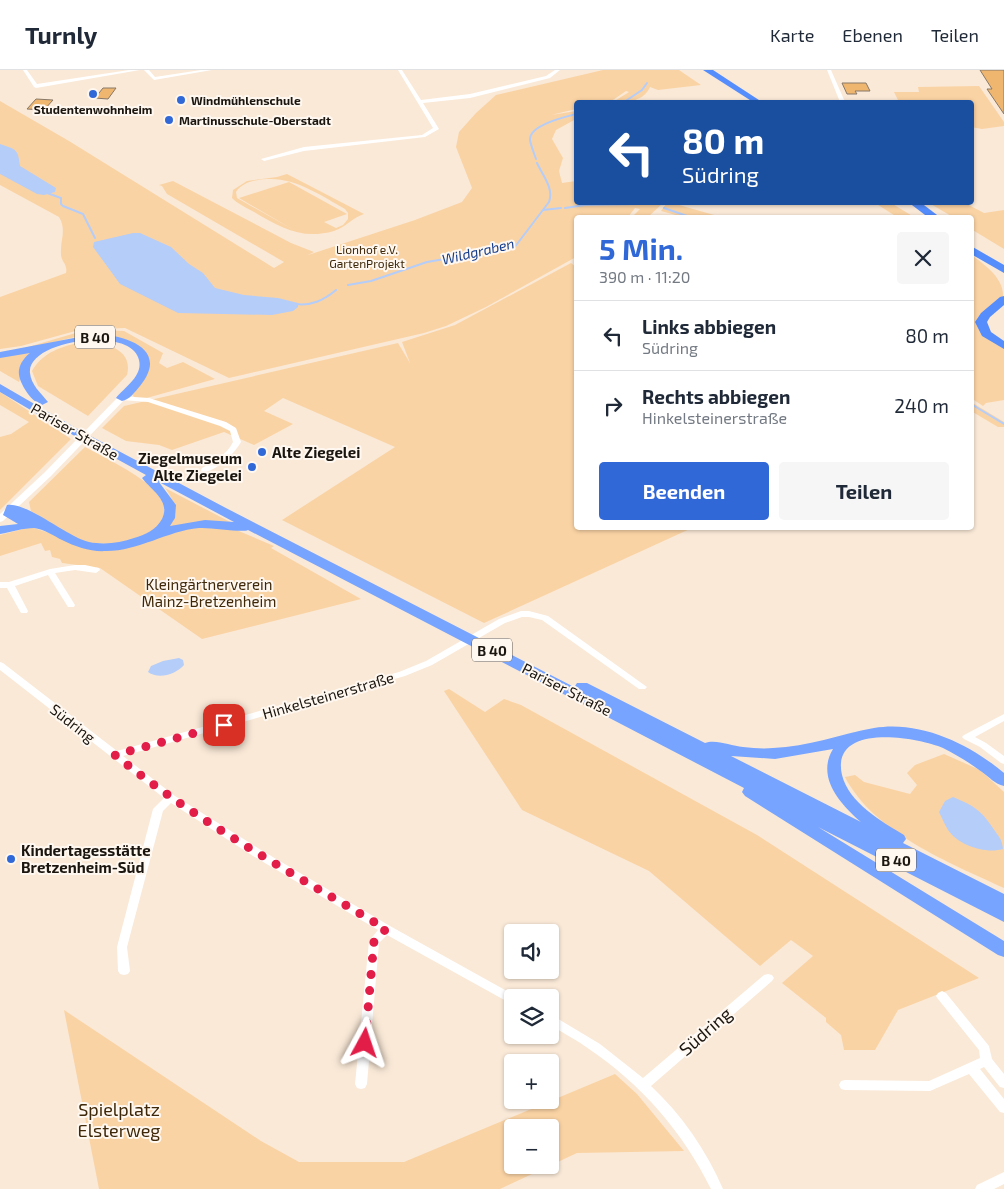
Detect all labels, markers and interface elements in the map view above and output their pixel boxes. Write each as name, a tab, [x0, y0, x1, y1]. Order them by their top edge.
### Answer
text: Turnly	[25, 20, 97, 49]
text: Karte	[770, 24, 814, 46]
text: Ebenen	[842, 24, 903, 46]
text: Teilen	[931, 24, 979, 46]
marker: Studentenwohnheim	[87, 88, 99, 100]
place label: Windmühlenschule	[191, 93, 301, 107]
marker: Windmühlenschule	[175, 94, 187, 106]
place label: Studentenwohnheim	[34, 102, 152, 116]
place label: Martinusschule-Oberstadt	[179, 113, 331, 127]
marker: Martinusschule-Oberstadt	[163, 114, 175, 126]
text: 80 m	[682, 119, 764, 161]
icon: left	[599, 120, 664, 185]
text: Südring	[682, 161, 759, 187]
text: 5 Min.	[599, 230, 683, 266]
button: close	[897, 232, 949, 284]
water label: Wildgraben	[440, 234, 516, 268]
park label: Lionhof e.V. GartenProjekt	[329, 242, 405, 271]
text: 390 m · 11:20	[599, 267, 690, 286]
text: Links abbiegen	[642, 315, 776, 338]
icon: left	[599, 322, 627, 350]
text: 80 m	[905, 324, 949, 347]
road number: B 40	[75, 326, 115, 348]
text: Südring	[642, 338, 698, 357]
text: Rechts abbiegen	[642, 385, 790, 408]
icon: right	[599, 392, 627, 420]
text: 240 m	[894, 394, 949, 417]
street label: Pariser Straße	[28, 399, 122, 463]
text: Hinkelsteinerstraße	[642, 408, 787, 427]
place label: Alte Ziegelei	[272, 443, 360, 461]
marker: Alte Ziegelei	[256, 446, 268, 458]
place label: Ziegelmuseum Alte Ziegelei	[138, 449, 242, 484]
marker: Ziegelmuseum Alte Ziegelei	[246, 461, 258, 473]
button: Beenden	[599, 462, 769, 520]
button: Teilen	[779, 462, 949, 520]
park label: Kleingärtnerverein Mainz-Bretzenheim	[142, 575, 276, 610]
road number: B 40	[472, 638, 512, 662]
street label: Pariser Straße	[519, 659, 615, 719]
street label: Hinkelsteinerstraße	[260, 668, 396, 722]
street label: Südring	[47, 700, 100, 747]
pin	[203, 704, 245, 746]
icon: arrive	[210, 711, 238, 739]
place label: Kindertagesstätte Bretzenheim-Süd	[21, 841, 151, 876]
road number: B 40	[876, 848, 916, 872]
marker: Kindertagesstätte Bretzenheim-Süd	[5, 853, 17, 865]
map controls	[504, 924, 559, 1174]
button: sound	[504, 924, 559, 979]
button: layers	[504, 989, 559, 1044]
street label: Südring	[674, 1002, 736, 1060]
position arrow	[338, 1016, 390, 1068]
button: +	[504, 1054, 559, 1109]
park label: Spielplatz Elsterweg	[78, 1098, 160, 1141]
button: −	[504, 1119, 559, 1174]

